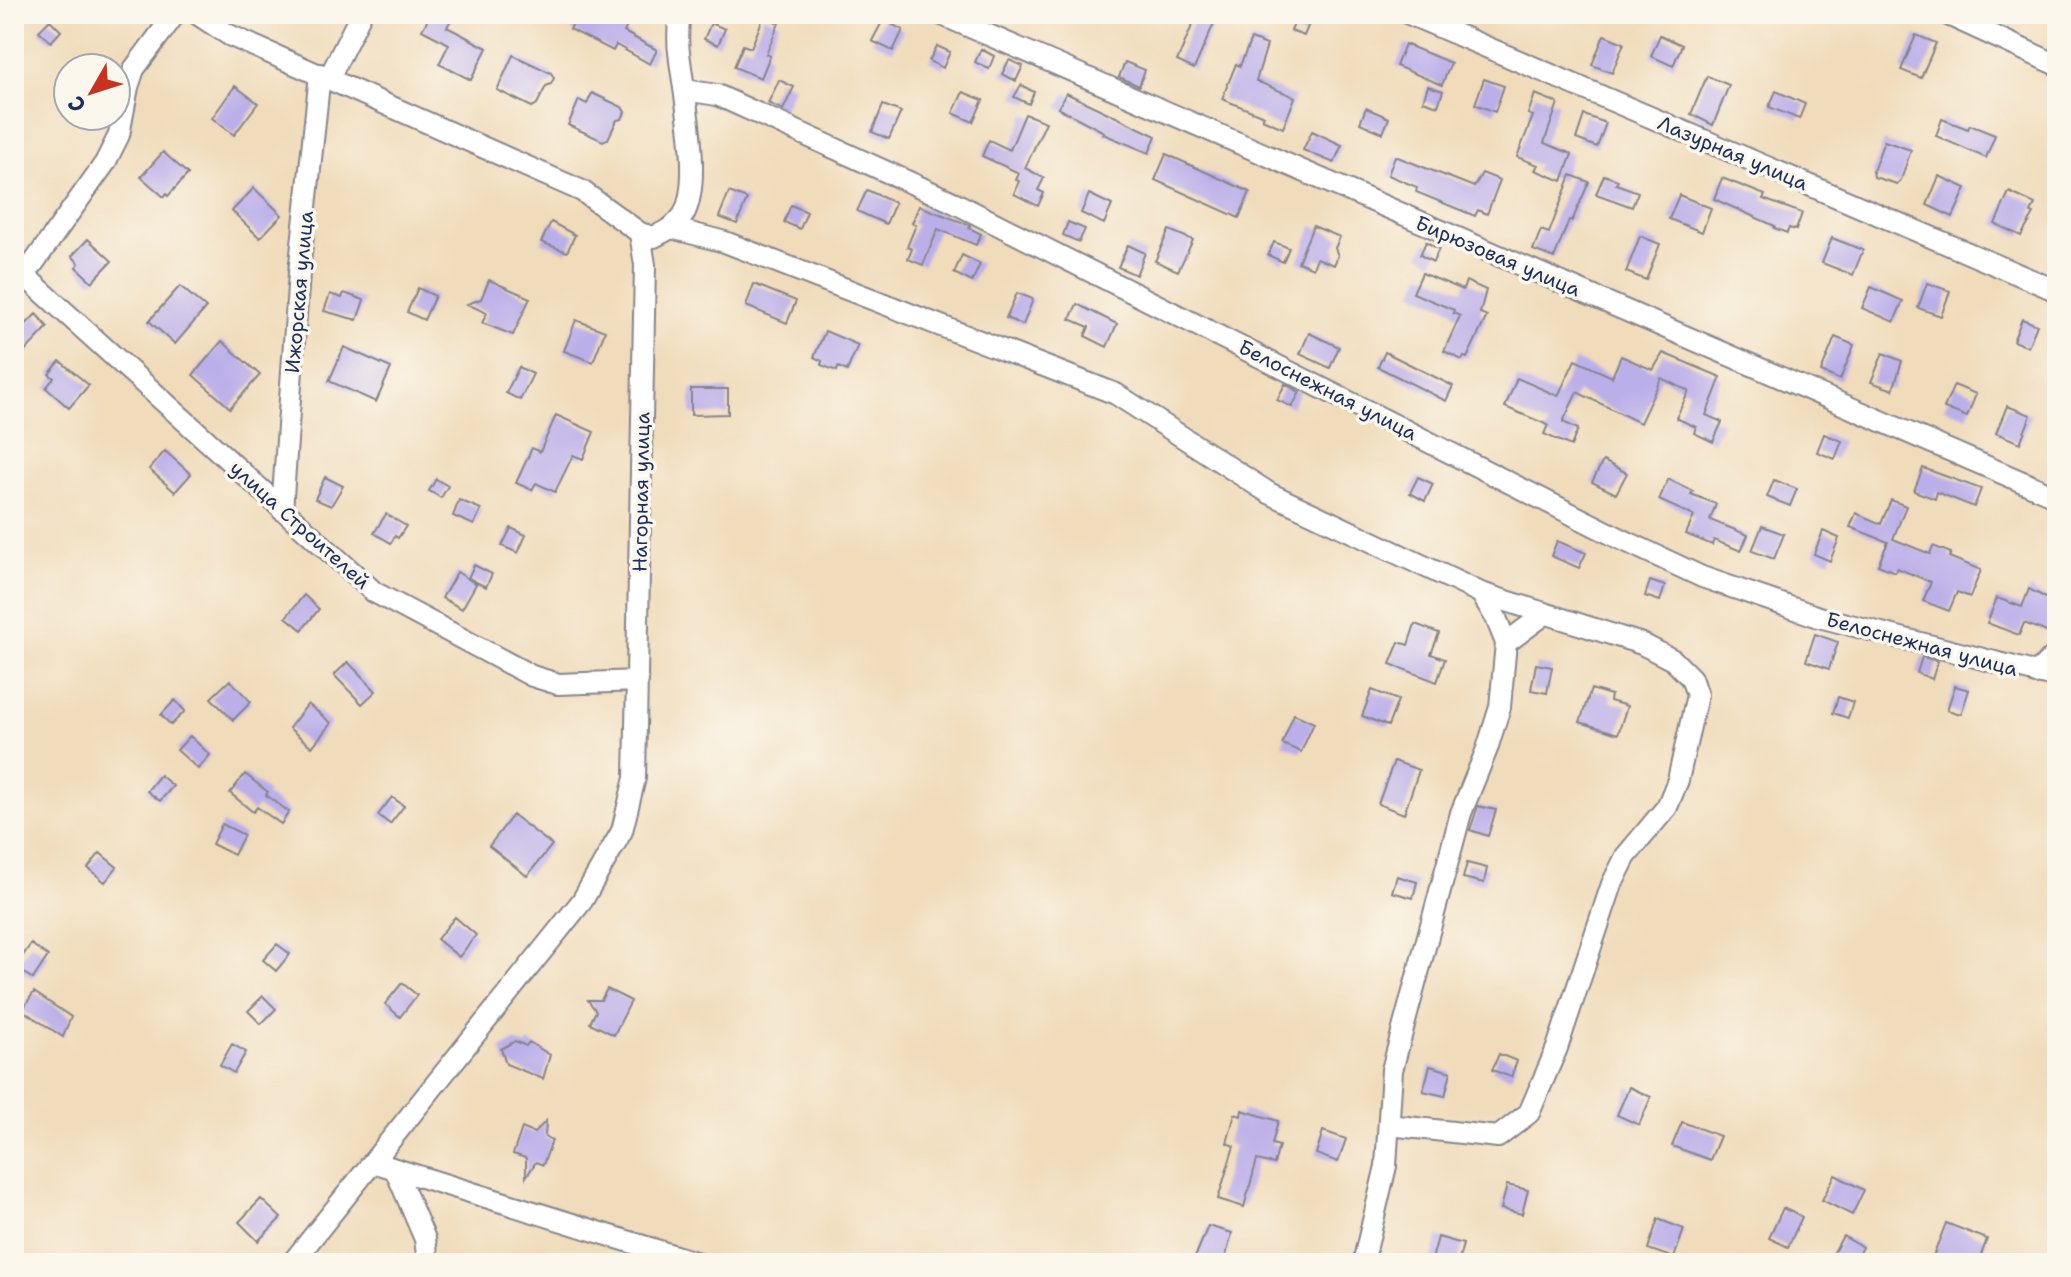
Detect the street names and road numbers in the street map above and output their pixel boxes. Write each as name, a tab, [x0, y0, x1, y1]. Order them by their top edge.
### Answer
street label: Лазурная улица	[1654, 110, 1812, 197]
street label: Ижорская улица	[279, 209, 319, 374]
street label: Бирюзовая улица	[1412, 209, 1585, 303]
street label: Белоснежная улица	[1234, 334, 1422, 447]
street label: Нагорная улица	[627, 411, 655, 572]
street label: улица Строителей	[224, 455, 376, 595]
street label: Белоснежная улица	[1823, 606, 2021, 682]

